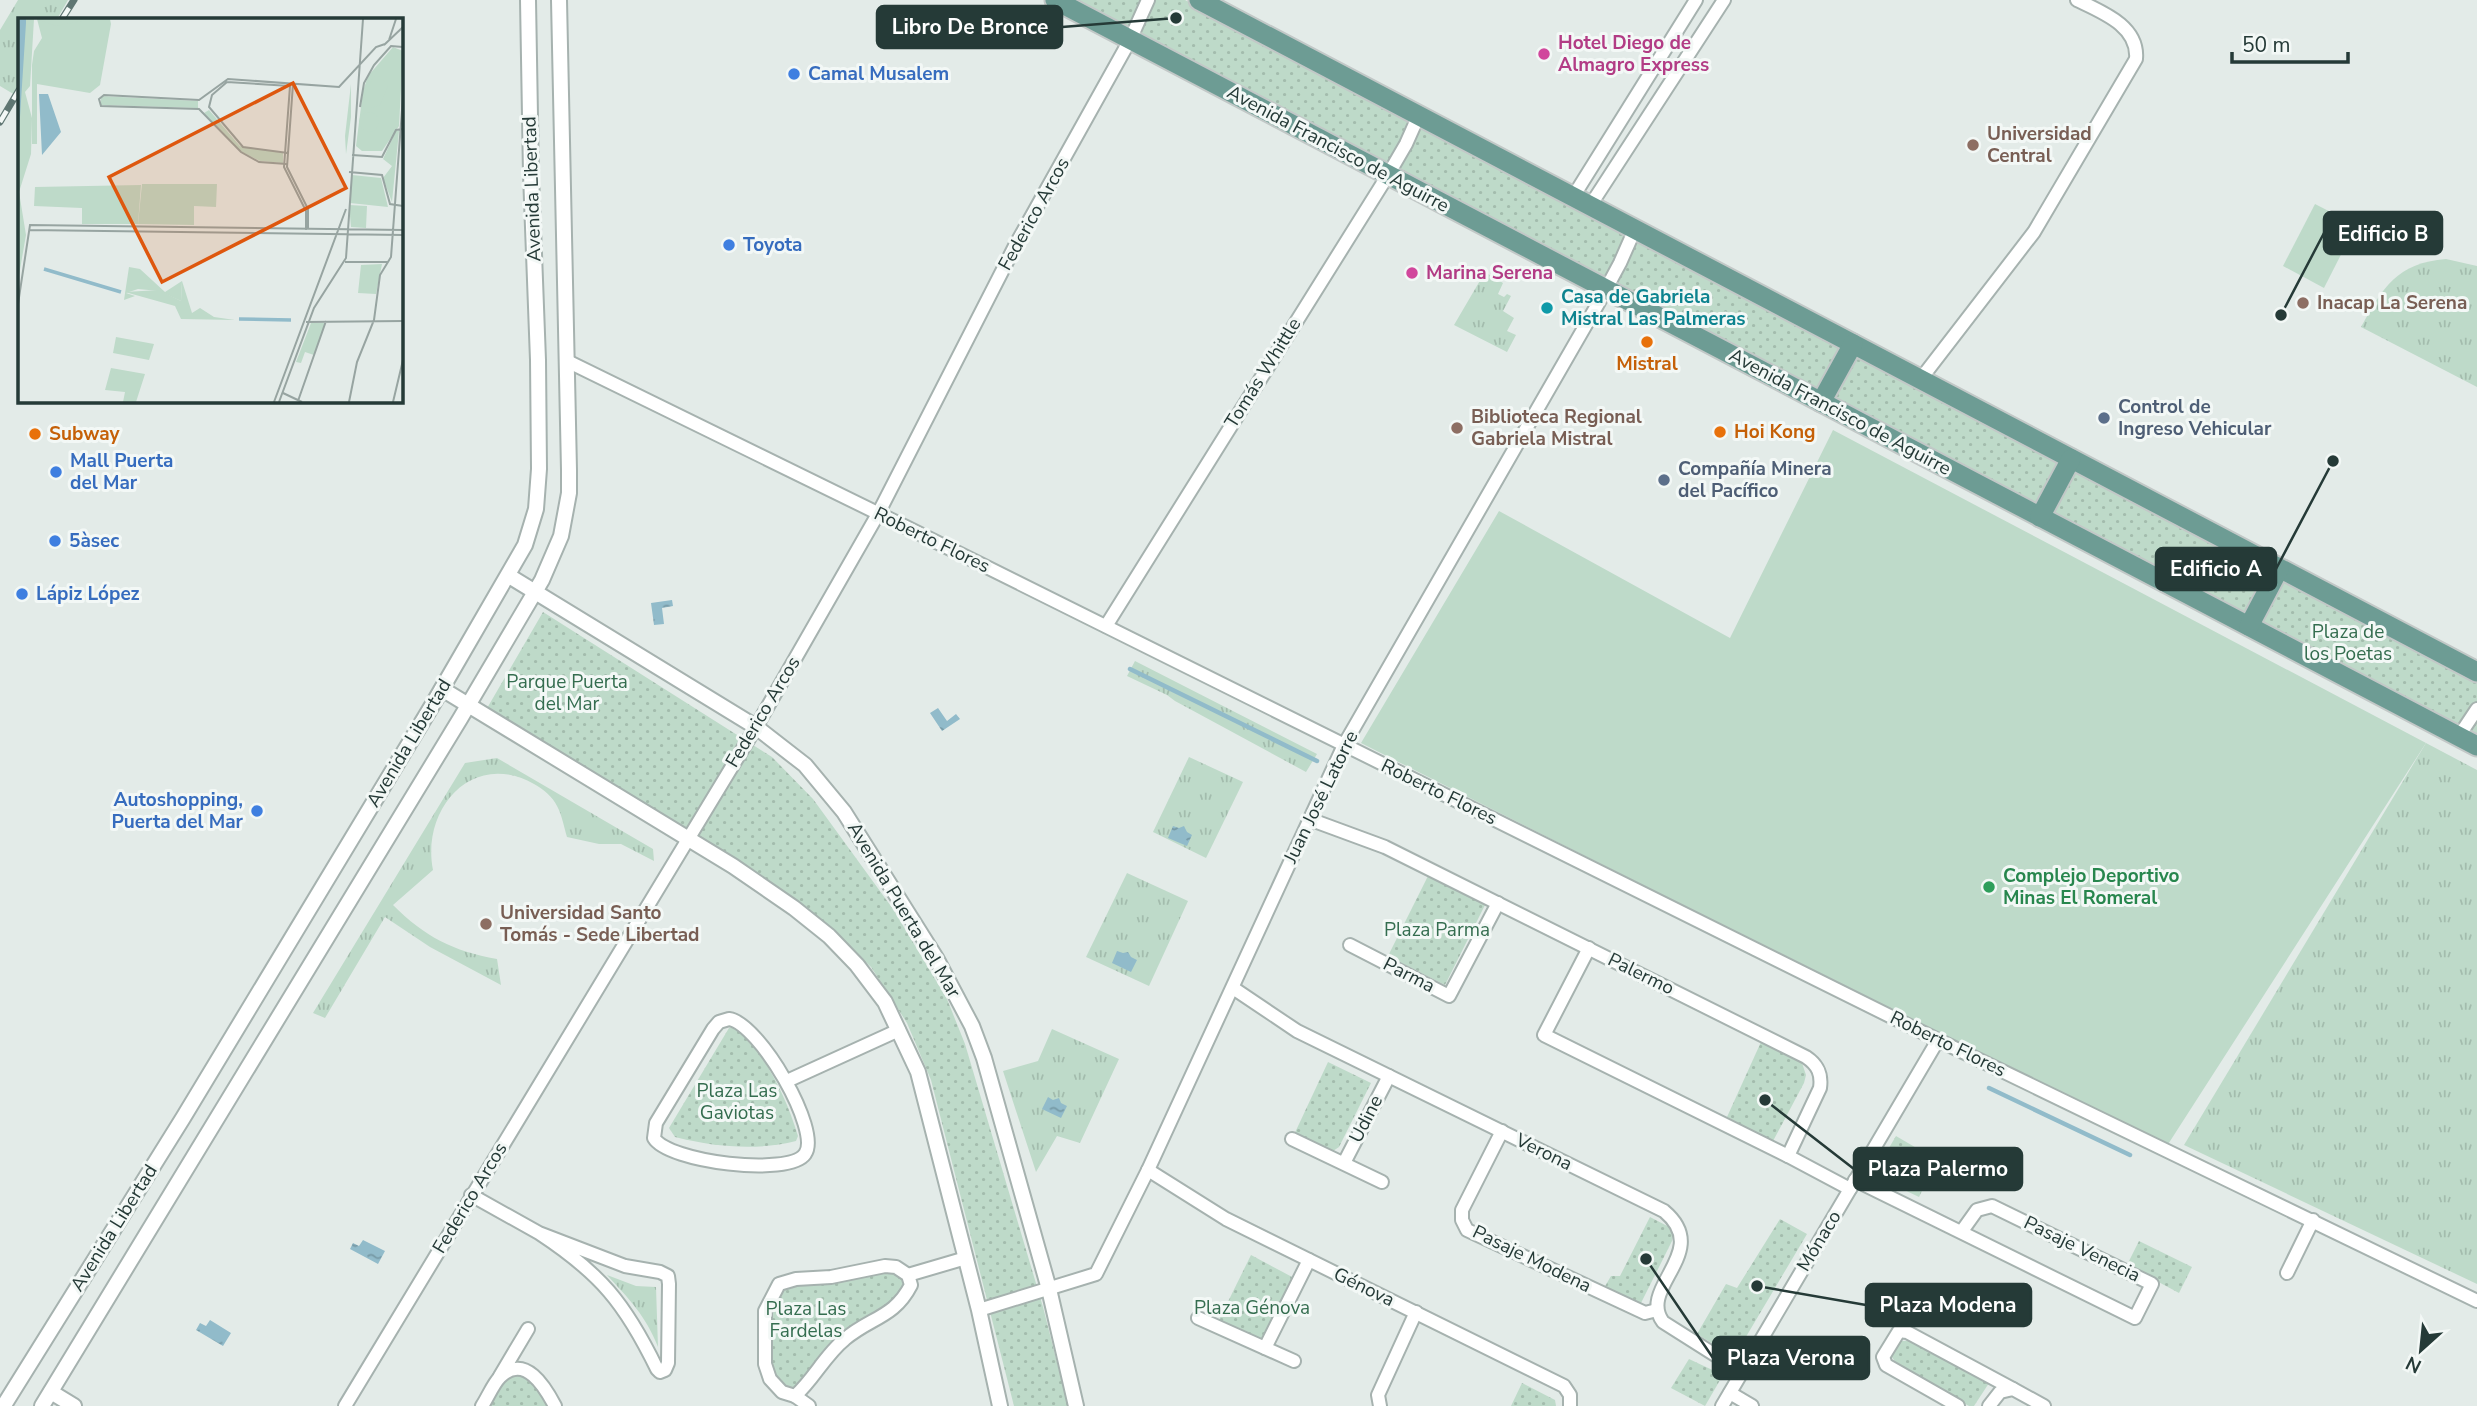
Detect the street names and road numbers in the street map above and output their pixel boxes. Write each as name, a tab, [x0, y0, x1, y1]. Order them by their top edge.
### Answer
street label: Avenida Francisco de Aguirre	[1222, 79, 1454, 219]
street label: Avenida Libertad	[516, 116, 548, 262]
street label: Federico Arcos	[992, 153, 1076, 275]
street label: Tomás Whittle	[1219, 313, 1307, 433]
street label: Avenida Francisco de Aguirre	[1724, 342, 1956, 482]
street label: Roberto Flores	[870, 501, 994, 579]
street label: Federico Arcos	[720, 652, 806, 772]
street label: Avenida Libertad	[360, 674, 458, 812]
street label: Juan José Latorre	[1277, 726, 1364, 869]
street label: Roberto Flores	[1377, 753, 1501, 831]
street label: Avenida Puerta del Mar	[841, 817, 967, 1003]
street label: Palermo	[1603, 947, 1679, 1001]
street label: Parma	[1379, 951, 1439, 999]
street label: Roberto Flores	[1886, 1005, 2010, 1083]
street label: Udine	[1343, 1091, 1389, 1147]
street label: Verona	[1510, 1127, 1577, 1177]
street label: Federico Arcos	[427, 1138, 513, 1258]
street label: Avenida Libertad	[64, 1159, 164, 1297]
street label: Mónaco	[1791, 1206, 1847, 1276]
street label: Pasaje Venecia	[2019, 1210, 2145, 1288]
street label: Pasaje Modena	[1468, 1219, 1596, 1299]
street label: Génova	[1329, 1261, 1399, 1313]

